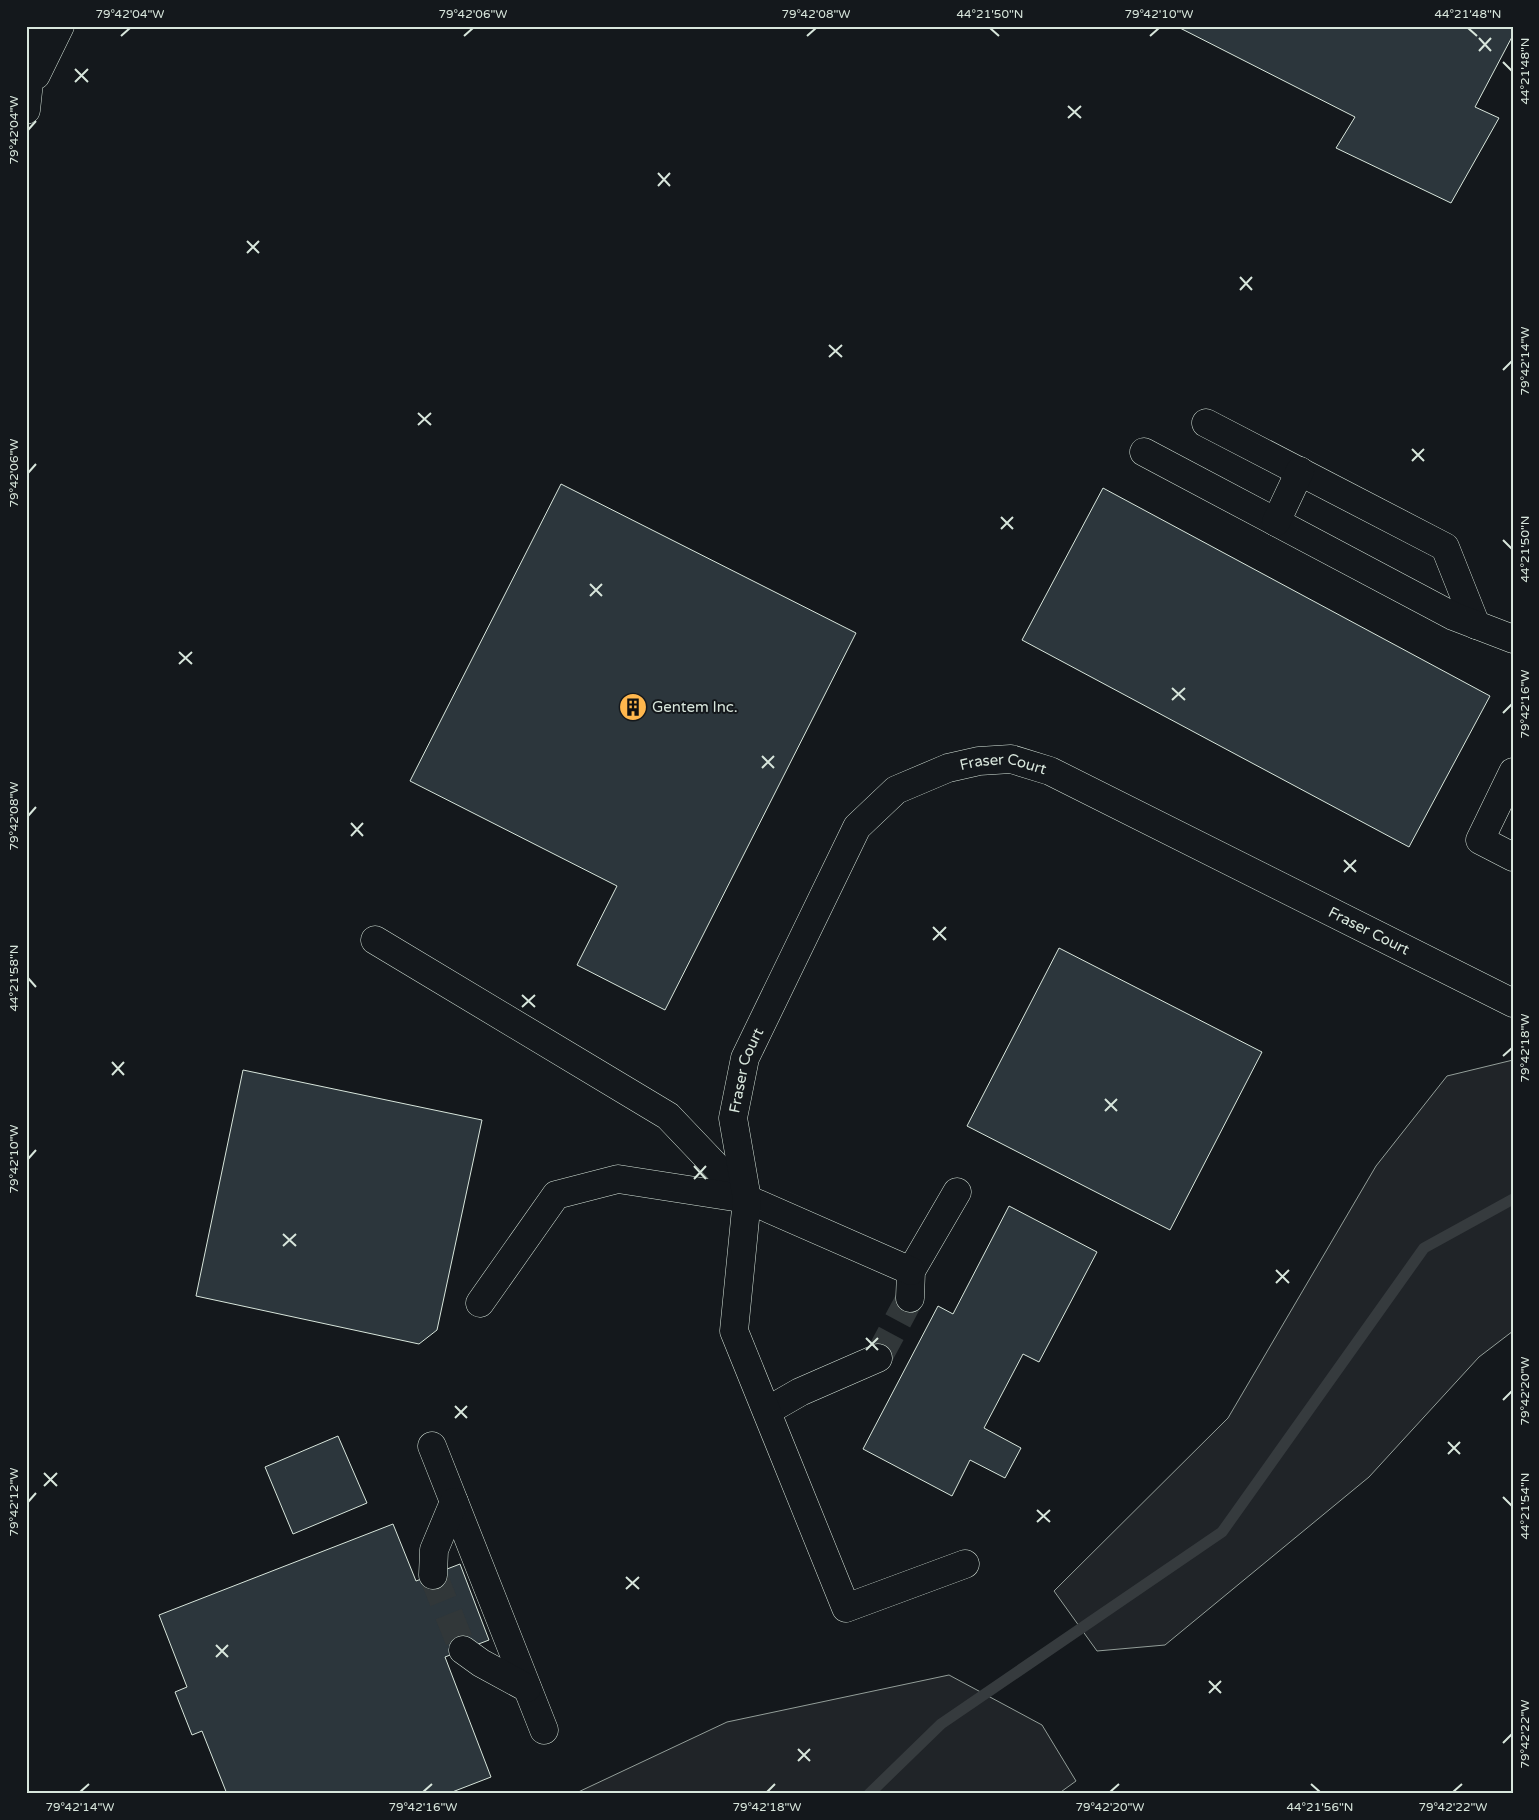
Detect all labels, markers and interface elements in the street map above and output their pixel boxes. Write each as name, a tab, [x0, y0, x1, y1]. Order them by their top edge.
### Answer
text: 79°42'04"W	[95, 7, 165, 21]
text: 79°42'06"W	[438, 7, 508, 21]
text: 79°42'08"W	[781, 7, 851, 21]
text: 44°21'50"N	[957, 7, 1024, 21]
text: 79°42'10"W	[1124, 7, 1194, 21]
text: 44°21'48"N	[1435, 7, 1502, 21]
text: 44°21'48"N	[1518, 38, 1532, 105]
text: 79°42'04"W	[7, 95, 21, 165]
text: 79°42'14"W	[1518, 326, 1532, 396]
text: 79°42'06"W	[7, 438, 21, 508]
text: 44°21'50"N	[1518, 516, 1532, 583]
text: 79°42'16"W	[1518, 669, 1532, 739]
building icon: Gentem Inc.	[618, 692, 648, 722]
place label: Gentem Inc.	[652, 698, 738, 716]
street label: Fraser Court	[958, 749, 1049, 778]
text: 79°42'08"W	[7, 781, 21, 851]
street label: Fraser Court	[1325, 903, 1413, 959]
text: 44°21'58"N	[7, 945, 21, 1012]
text: 79°42'18"W	[1518, 1013, 1532, 1083]
street label: Fraser Court	[725, 1025, 767, 1114]
text: 79°42'10"W	[7, 1124, 21, 1194]
text: 79°42'20"W	[1518, 1356, 1532, 1426]
text: 79°42'12"W	[7, 1467, 21, 1537]
text: 44°21'54"N	[1518, 1473, 1532, 1540]
text: 79°42'22"W	[1518, 1699, 1532, 1769]
text: 79°42'14"W	[45, 1800, 115, 1814]
text: 79°42'16"W	[388, 1800, 458, 1814]
text: 79°42'18"W	[732, 1800, 802, 1814]
text: 79°42'20"W	[1075, 1800, 1145, 1814]
text: 44°21'56"N	[1287, 1800, 1354, 1814]
text: 79°42'22"W	[1418, 1800, 1488, 1814]

